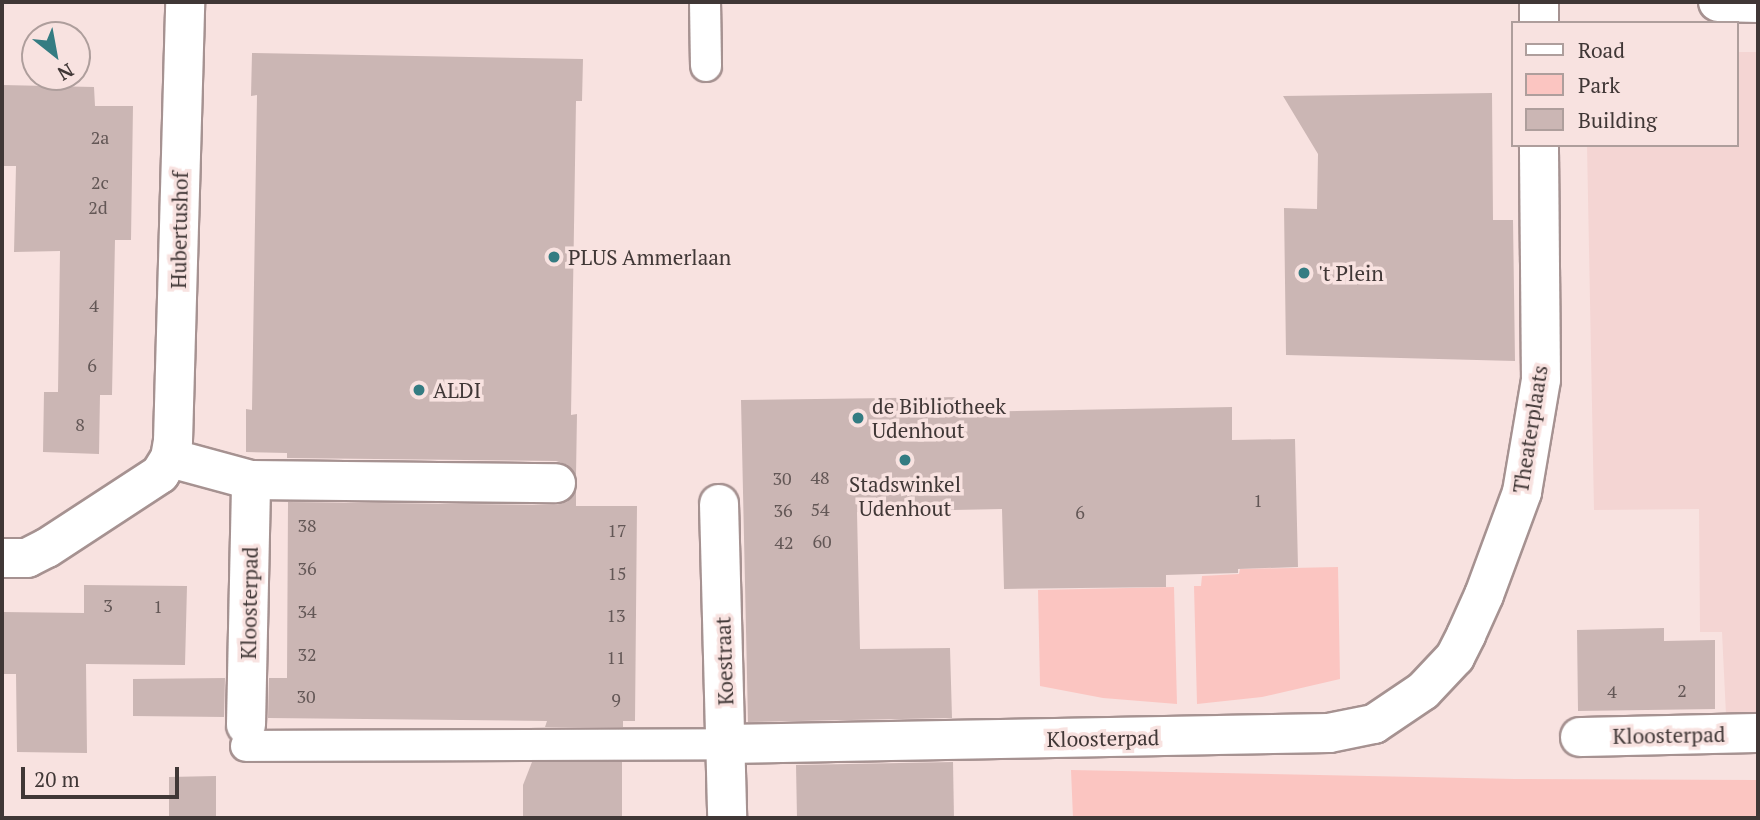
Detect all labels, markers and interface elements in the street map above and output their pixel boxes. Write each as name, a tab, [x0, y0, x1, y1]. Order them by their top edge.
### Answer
north arrow	[21, 21, 91, 91]
legend	[1512, 21, 1739, 147]
text: Road	[1578, 36, 1625, 64]
text: N	[53, 58, 79, 87]
text: Park	[1578, 71, 1620, 99]
text: Building	[1578, 106, 1657, 134]
house number: 2a	[91, 126, 109, 148]
house number: 2c	[91, 171, 109, 193]
street label: Hubertushof	[165, 171, 193, 289]
house number: 2d	[88, 196, 108, 218]
place label: PLUS Ammerlaan	[568, 244, 732, 270]
marker: PLUS Ammerlaan	[546, 249, 562, 265]
place label: 't Plein	[1318, 260, 1384, 286]
marker: 't Plein	[1296, 265, 1312, 281]
house number: 4	[89, 294, 99, 316]
house number: 6	[87, 354, 97, 376]
street label: Theaterplaats	[1507, 363, 1553, 495]
place label: ALDI	[433, 377, 481, 403]
marker: ALDI	[411, 382, 427, 398]
place label: de Bibliotheek Udenhout	[872, 393, 1006, 443]
marker: de Bibliotheek Udenhout	[850, 410, 866, 426]
house number: 8	[75, 413, 85, 435]
marker: Stadswinkel Udenhout	[897, 452, 913, 468]
house number: 48	[810, 466, 830, 488]
house number: 30	[772, 467, 792, 489]
place label: Stadswinkel Udenhout	[849, 471, 961, 521]
house number: 1	[1253, 489, 1263, 511]
house number: 54	[810, 498, 830, 520]
house number: 36	[773, 499, 793, 521]
house number: 6	[1075, 501, 1085, 523]
house number: 38	[297, 514, 317, 536]
house number: 17	[607, 519, 627, 541]
house number: 60	[812, 530, 832, 552]
house number: 42	[774, 531, 794, 553]
street label: Kloosterpad	[235, 546, 263, 660]
house number: 36	[297, 557, 317, 579]
house number: 15	[607, 562, 627, 584]
house number: 3	[103, 594, 113, 616]
house number: 1	[153, 595, 163, 617]
house number: 34	[297, 600, 317, 622]
house number: 13	[606, 604, 626, 626]
street label: Koestraat	[710, 616, 738, 706]
house number: 32	[297, 643, 317, 665]
house number: 11	[606, 646, 626, 668]
house number: 2	[1677, 679, 1687, 701]
house number: 4	[1607, 680, 1617, 702]
house number: 30	[296, 685, 316, 707]
house number: 9	[611, 688, 621, 710]
street label: Kloosterpad	[1612, 721, 1726, 749]
street label: Kloosterpad	[1046, 724, 1160, 752]
scale bar	[24, 754, 182, 798]
text: 20 m	[34, 765, 80, 793]

